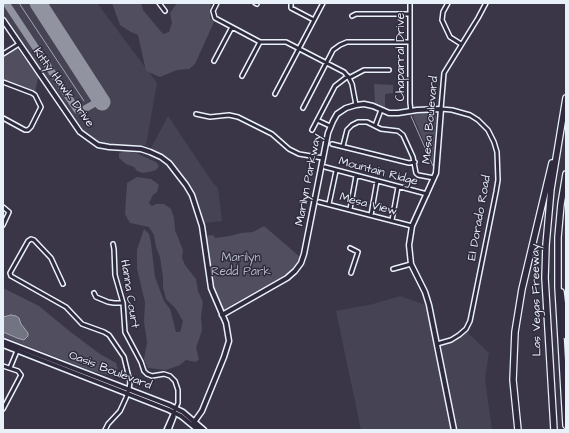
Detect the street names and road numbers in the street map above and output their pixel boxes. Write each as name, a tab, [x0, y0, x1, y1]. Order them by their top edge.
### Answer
street label: Chaparral Drive	[394, 13, 408, 101]
street label: Kitty Hawk Drive	[29, 46, 97, 130]
street label: Mesa Boulevard	[420, 75, 442, 165]
street label: Marilyn Parkway	[293, 133, 325, 227]
street label: Mountain Ridge	[337, 154, 419, 190]
street label: El Dorado Road	[465, 174, 495, 262]
street label: Mesa View	[338, 190, 398, 220]
street label: Las Vegas Freeway	[529, 244, 545, 356]
street label: Hanna Court	[116, 259, 142, 329]
street label: Oasis Boulevard	[66, 349, 154, 393]

